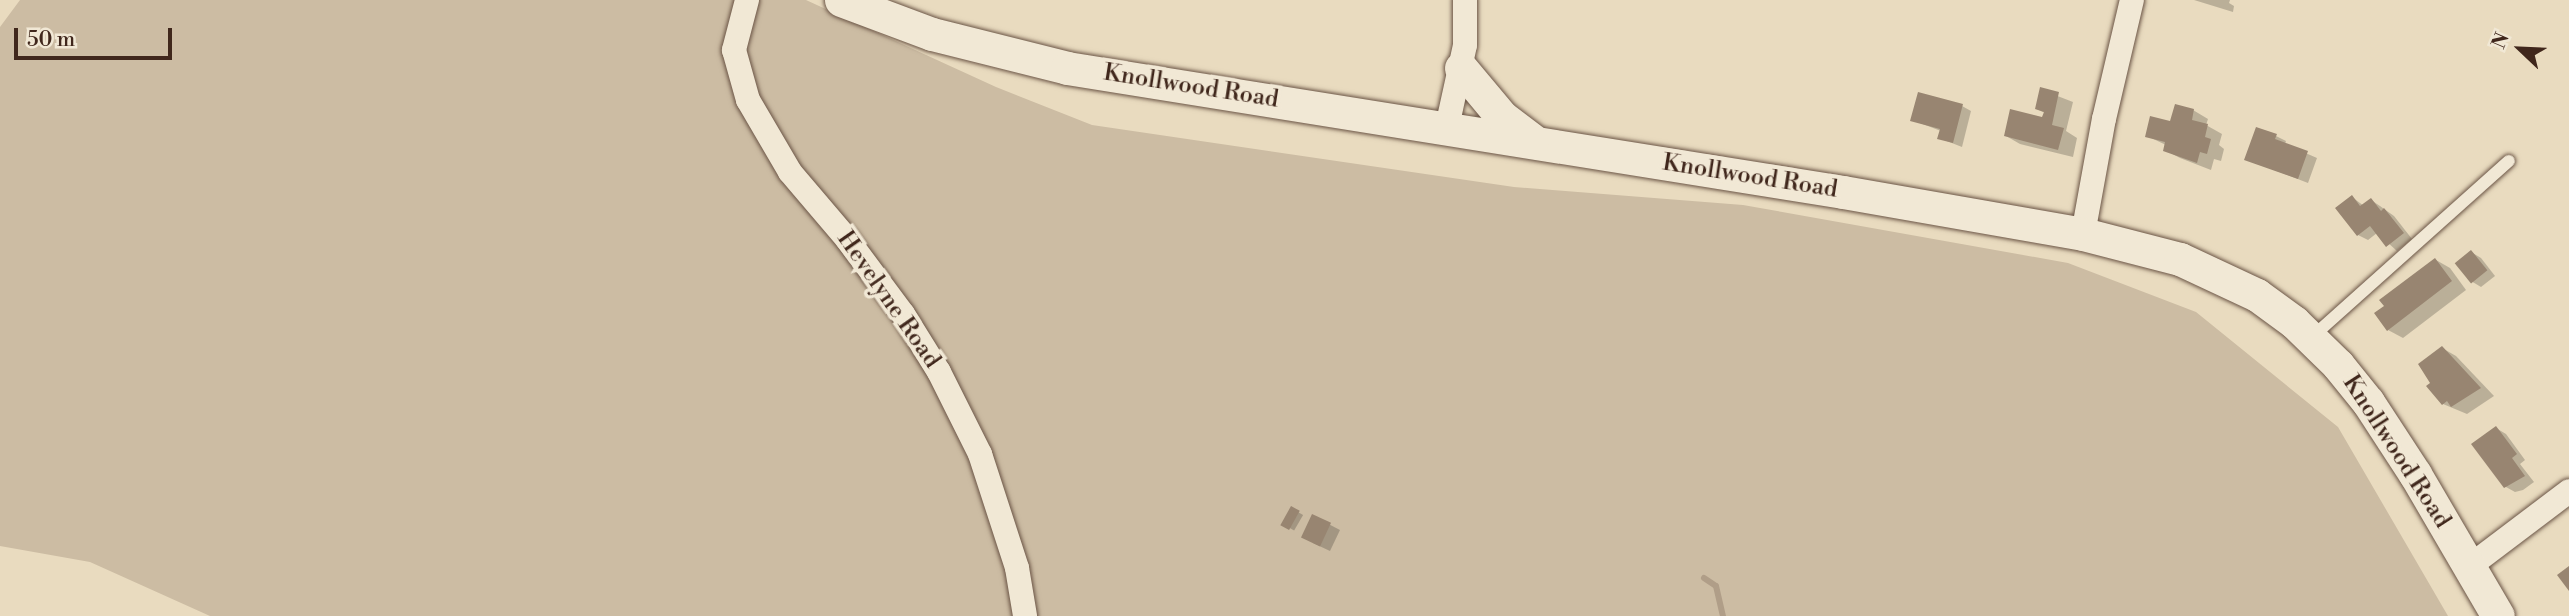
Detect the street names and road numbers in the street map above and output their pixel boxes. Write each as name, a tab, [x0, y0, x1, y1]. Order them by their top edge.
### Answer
street label: Knollwood Road	[1101, 59, 1281, 115]
street label: Knollwood Road	[1660, 149, 1840, 205]
street label: Hevelyne Road	[830, 226, 946, 374]
street label: Knollwood Road	[2336, 370, 2456, 534]

